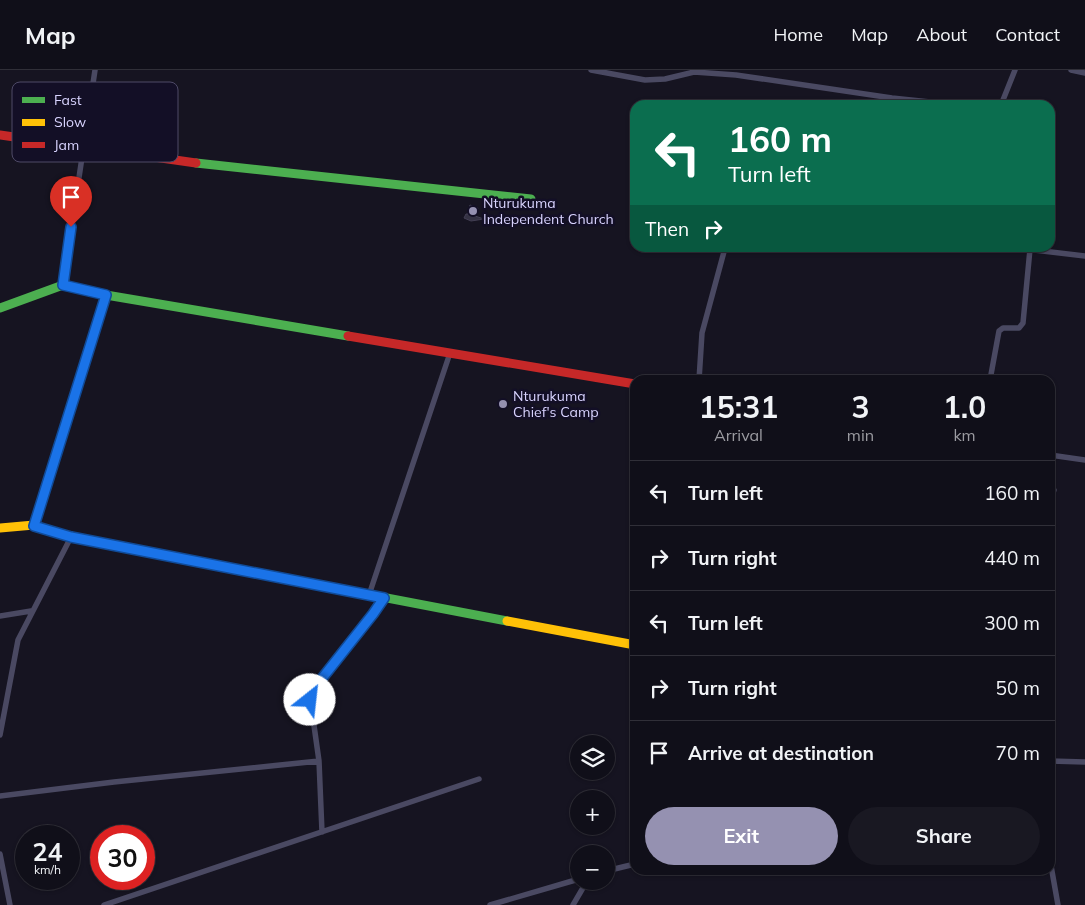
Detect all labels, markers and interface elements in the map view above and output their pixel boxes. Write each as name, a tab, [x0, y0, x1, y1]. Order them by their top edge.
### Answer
text: Map	[25, 20, 76, 50]
text: Home	[773, 23, 823, 46]
text: Map	[851, 23, 888, 46]
text: About	[916, 23, 967, 46]
text: Contact	[995, 23, 1060, 46]
legend	[12, 82, 178, 162]
text: Fast	[54, 91, 82, 109]
text: Slow	[54, 113, 86, 131]
text: 160 m	[728, 117, 832, 161]
icon: left	[645, 120, 710, 185]
text: Jam	[54, 136, 79, 154]
text: Turn left	[728, 160, 811, 188]
pin	[50, 176, 92, 227]
icon: arrive	[57, 183, 85, 211]
place label: Nturukuma Independent Church	[483, 194, 614, 228]
marker: Nturukuma Independent Church	[467, 205, 479, 217]
icon: right	[699, 215, 727, 243]
text: Then	[645, 217, 689, 241]
place label: Nturukuma Chief's Camp	[513, 387, 599, 421]
text: 15:31	[699, 388, 778, 426]
text: 3	[851, 388, 869, 426]
text: 1.0	[943, 388, 986, 426]
marker: Nturukuma Chief's Camp	[497, 398, 509, 410]
text: Arrival	[714, 425, 763, 445]
text: min	[847, 425, 874, 445]
text: km	[953, 425, 976, 445]
icon: left	[645, 479, 673, 507]
text: Turn left	[688, 481, 763, 505]
text: 160 m	[984, 481, 1040, 505]
icon: right	[645, 544, 673, 572]
text: Turn right	[688, 546, 777, 570]
text: 440 m	[984, 546, 1040, 570]
icon: left	[645, 609, 673, 637]
text: Turn left	[688, 611, 763, 635]
text: 300 m	[984, 611, 1040, 635]
position arrow	[283, 673, 335, 725]
icon: right	[645, 674, 673, 702]
text: Turn right	[688, 676, 777, 700]
text: 50 m	[996, 676, 1040, 700]
map controls	[570, 735, 615, 890]
button: layers	[570, 735, 615, 780]
icon: arrive	[645, 739, 673, 767]
text: Arrive at destination	[688, 741, 874, 765]
text: 70 m	[996, 741, 1040, 765]
button: +	[570, 790, 615, 835]
button: Exit	[645, 807, 838, 865]
button: Share	[848, 807, 1040, 865]
speed limit sign: 30	[90, 825, 155, 890]
text: 24	[32, 836, 63, 867]
button: −	[570, 845, 615, 890]
text: km/h	[34, 862, 61, 877]

